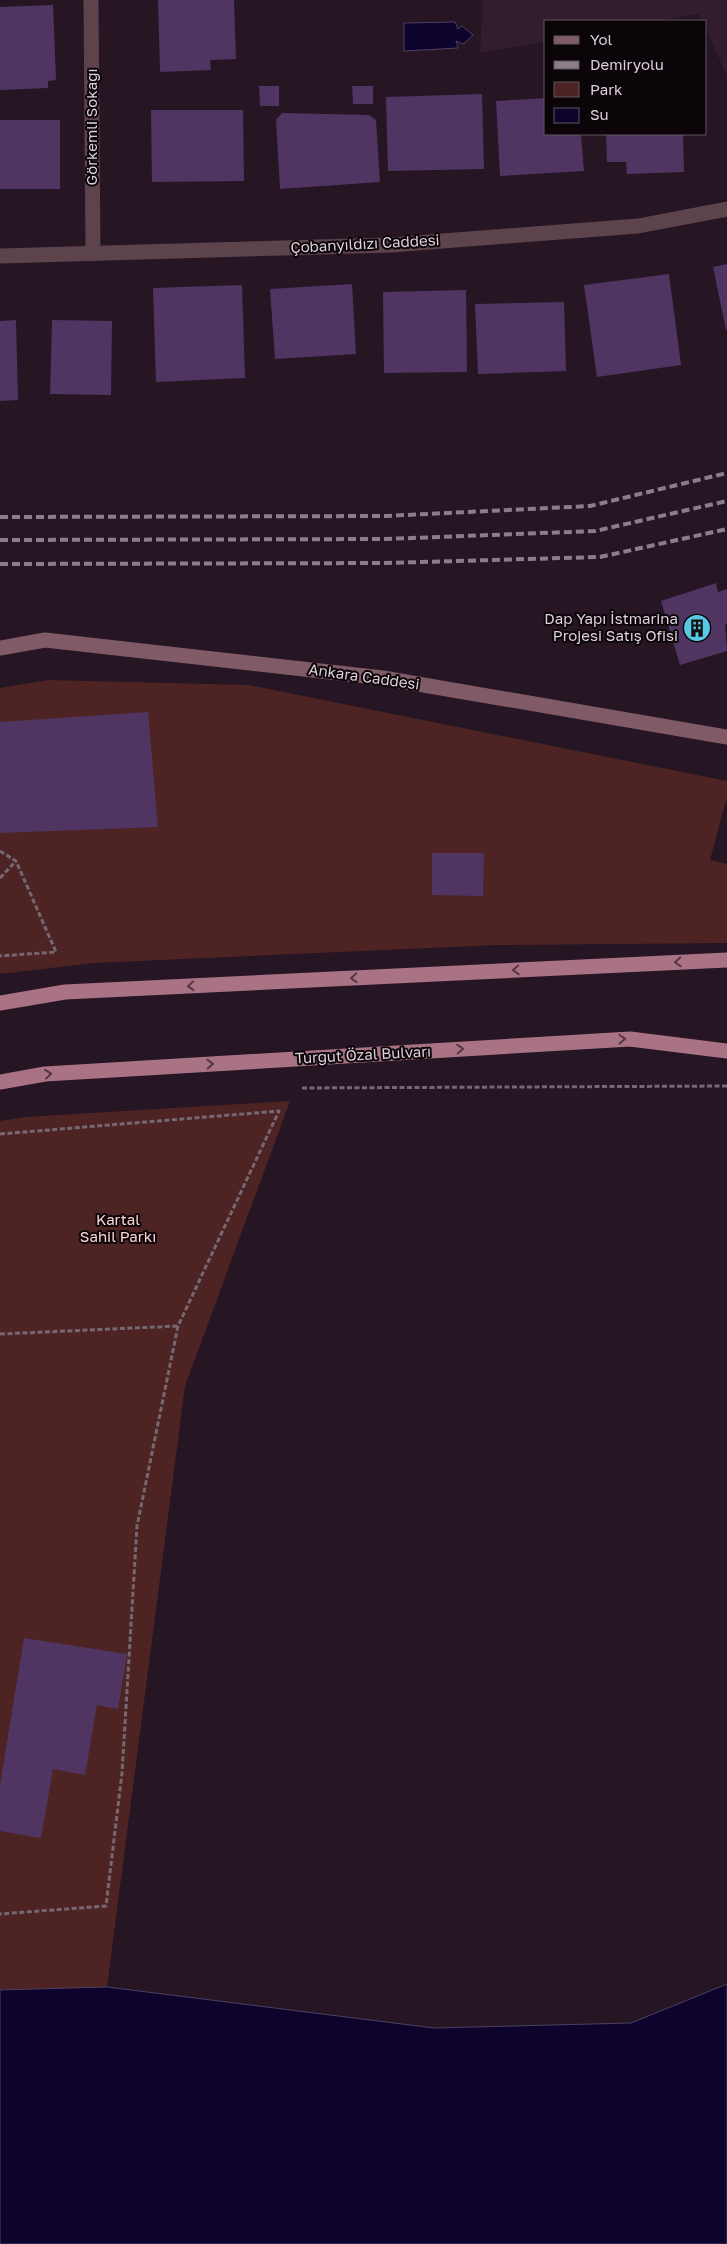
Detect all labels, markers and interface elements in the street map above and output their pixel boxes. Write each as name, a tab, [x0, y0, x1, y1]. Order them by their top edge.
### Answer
legend	[544, 20, 707, 135]
text: Yol	[590, 30, 612, 48]
text: Demiryolu	[590, 55, 664, 73]
street label: Görkemli Sokağı	[82, 69, 100, 185]
text: Park	[590, 80, 623, 98]
text: Su	[590, 105, 609, 123]
street label: Çobanyıldızı Caddesi	[290, 230, 440, 256]
place label: Dap Yapı İstmarina Projesi Satış Ofisi	[544, 609, 678, 644]
building icon: Dap Yapı İstmarina Projesi Satış Ofisi	[682, 613, 712, 643]
street label: Ankara Caddesi	[308, 659, 421, 693]
one-way arrow	[674, 957, 682, 968]
one-way arrow	[512, 965, 520, 976]
one-way arrow	[349, 973, 357, 983]
one-way arrow	[187, 980, 195, 991]
one-way arrow	[618, 1034, 626, 1045]
street label: Turgut Özal Bulvarı	[294, 1041, 431, 1067]
one-way arrow	[456, 1044, 464, 1055]
one-way arrow	[206, 1058, 214, 1069]
one-way arrow	[44, 1069, 52, 1080]
park label: Kartal Sahil Parkı	[80, 1210, 156, 1245]

